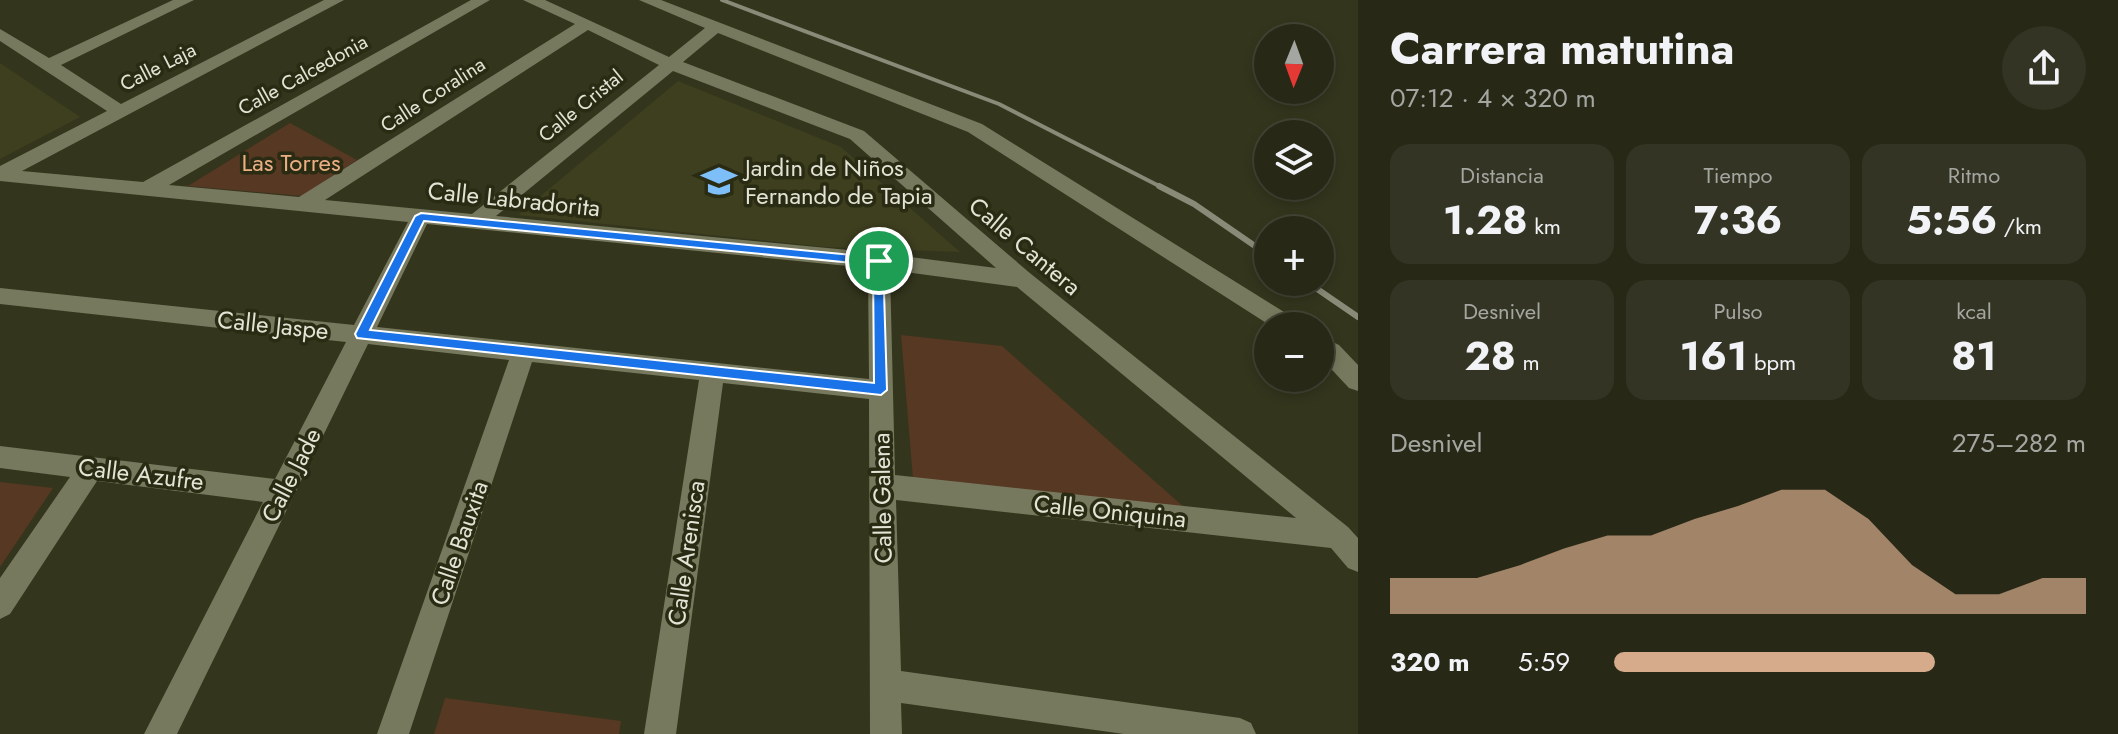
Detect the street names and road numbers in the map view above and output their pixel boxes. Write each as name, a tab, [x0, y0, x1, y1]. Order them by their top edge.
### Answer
street label: Calle Calcedonia	[233, 27, 373, 123]
street label: Calle Laja	[115, 35, 201, 99]
street label: Calle Coralina	[375, 50, 491, 140]
street label: Calle Cristal	[532, 63, 630, 149]
street label: Calle Labradorita	[426, 173, 602, 225]
street label: Calle Cantera	[961, 189, 1089, 303]
street label: Calle Jaspe	[216, 302, 330, 348]
street label: Calle Jade	[252, 422, 330, 528]
street label: Calle Galena	[863, 432, 901, 564]
street label: Calle Azufre	[76, 449, 206, 499]
street label: Calle Bauxita	[421, 476, 497, 610]
street label: Calle Arenisca	[658, 478, 714, 628]
street label: Calle Oniquina	[1032, 486, 1188, 536]

